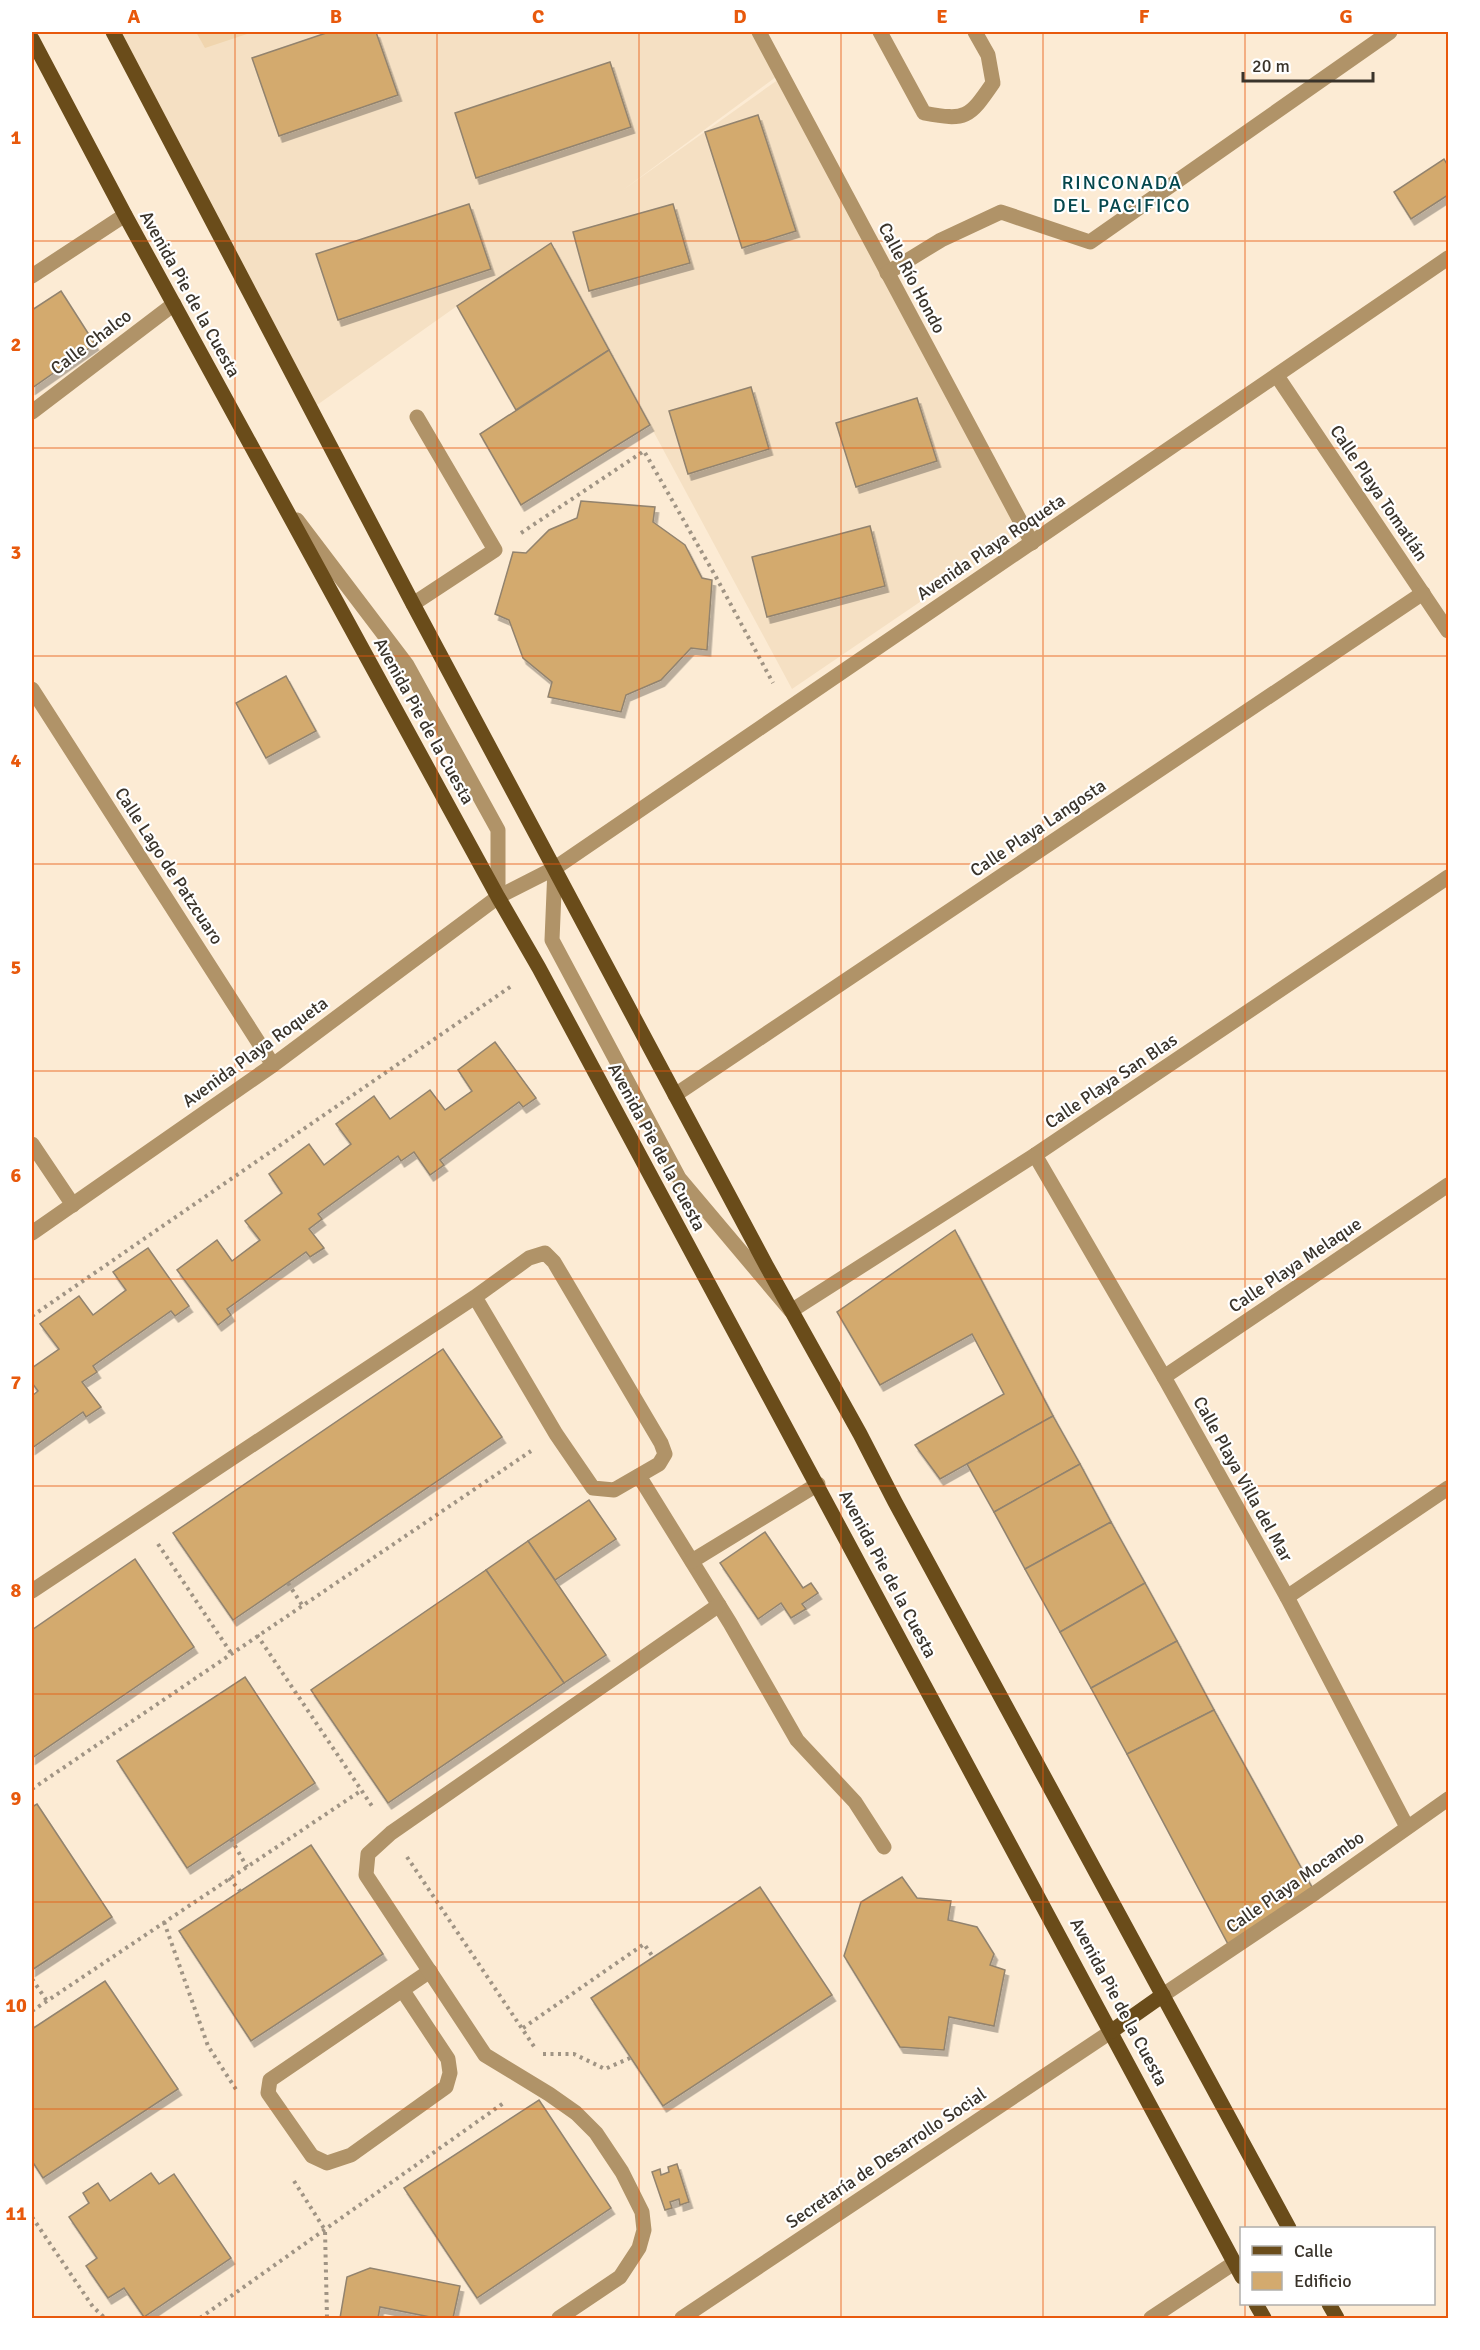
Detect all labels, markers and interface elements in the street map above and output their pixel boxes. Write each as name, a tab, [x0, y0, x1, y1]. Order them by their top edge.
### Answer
text: A	[128, 4, 141, 29]
text: B	[330, 4, 342, 29]
text: C	[532, 4, 544, 29]
text: D	[733, 4, 747, 29]
text: E	[936, 4, 948, 29]
text: F	[1139, 4, 1150, 29]
text: G	[1339, 4, 1353, 29]
scale bar	[1243, 45, 1374, 83]
text: 20 m	[1252, 55, 1290, 77]
text: 1	[11, 125, 22, 150]
district label: RINCONADA DEL PACIFICO	[1053, 170, 1191, 218]
street label: Avenida Pie de la Cuesta	[135, 207, 245, 381]
street label: Calle Río Hondo	[874, 219, 950, 337]
street label: Calle Chalco	[46, 304, 136, 380]
text: 2	[11, 332, 21, 357]
street label: Calle Playa Tomatlán	[1325, 421, 1433, 565]
street label: Avenida Playa Roqueta	[913, 489, 1069, 605]
text: 3	[11, 540, 21, 565]
street label: Avenida Pie de la Cuesta	[369, 634, 479, 808]
text: 4	[11, 748, 22, 773]
street label: Calle Playa Langosta	[966, 774, 1110, 882]
street label: Calle Lago de Patzcuaro	[110, 783, 228, 949]
text: 5	[11, 955, 21, 980]
street label: Avenida Playa Roqueta	[178, 992, 332, 1112]
street label: Calle Playa San Blas	[1041, 1029, 1181, 1133]
street label: Avenida Pie de la Cuesta	[603, 1059, 711, 1235]
text: 6	[11, 1163, 22, 1188]
street label: Calle Playa Melaque	[1225, 1213, 1365, 1317]
text: 7	[11, 1370, 22, 1395]
street label: Calle Playa Villa del Mar	[1188, 1393, 1298, 1566]
street label: Avenida Pie de la Cuesta	[834, 1486, 942, 1662]
text: 8	[11, 1578, 22, 1603]
text: 9	[11, 1786, 22, 1811]
street label: Calle Playa Mocambo	[1222, 1826, 1368, 1938]
street label: Avenida Pie de la Cuesta	[1065, 1914, 1173, 2090]
text: 10	[5, 1993, 27, 2018]
street label: Secretaría de Desarrollo Social	[782, 2083, 990, 2233]
text: 11	[5, 2201, 27, 2226]
legend	[1240, 2227, 1435, 2305]
text: Calle	[1294, 2240, 1333, 2262]
text: Edificio	[1294, 2270, 1352, 2292]

